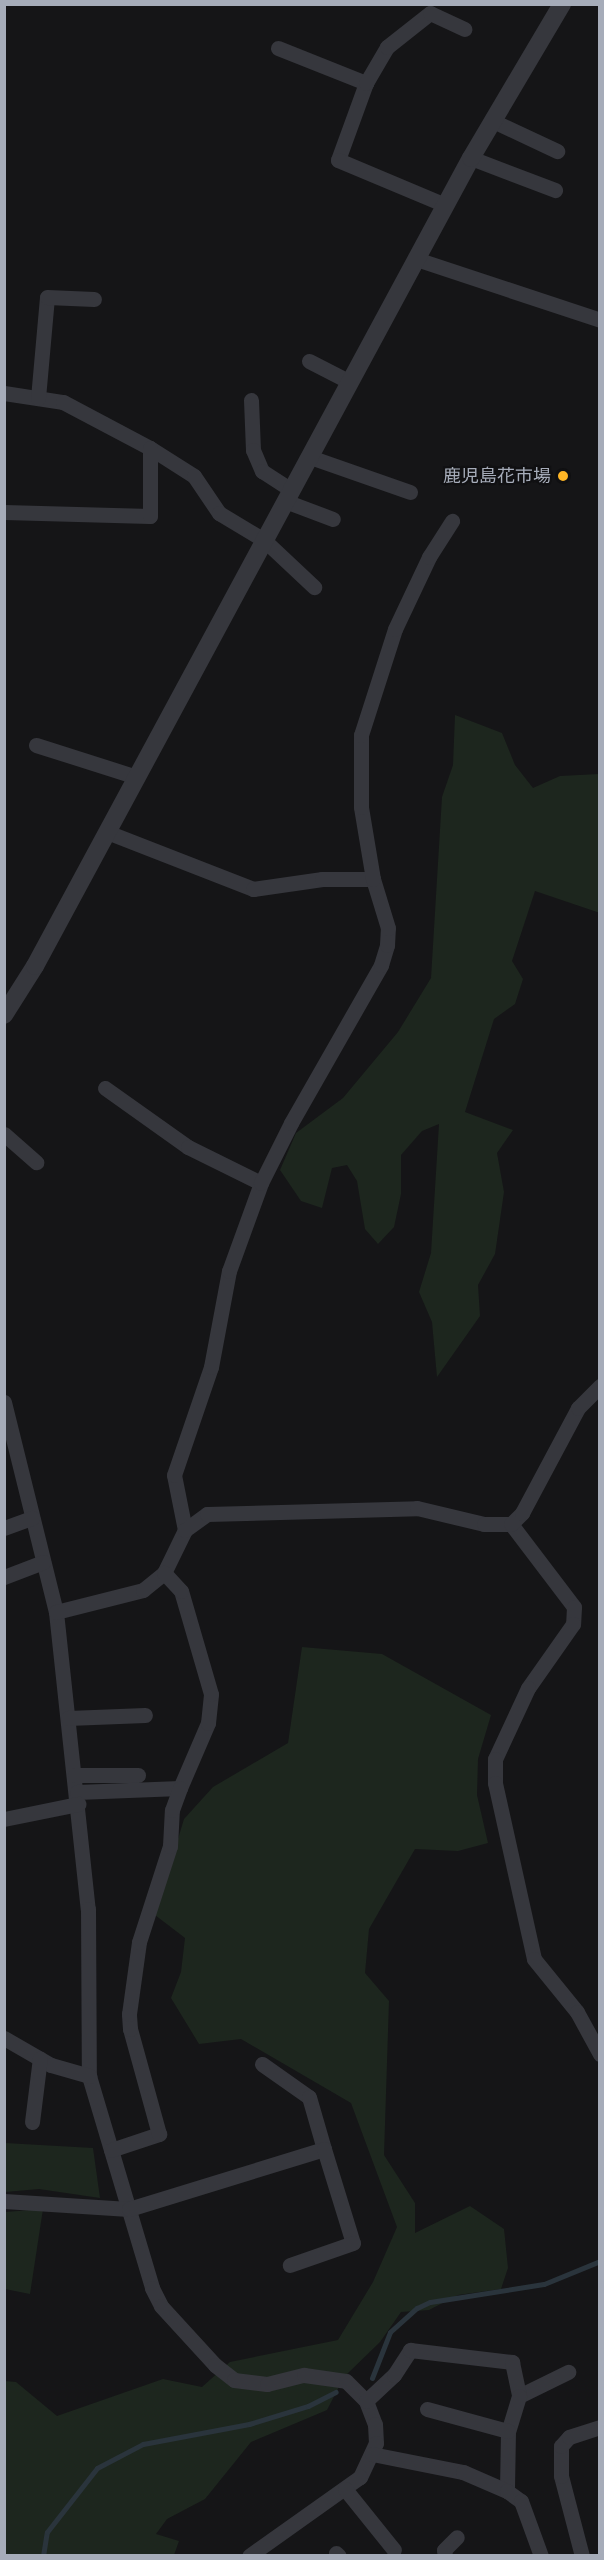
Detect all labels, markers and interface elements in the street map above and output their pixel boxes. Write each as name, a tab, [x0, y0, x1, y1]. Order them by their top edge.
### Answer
place label: 鹿児島花市場	[443, 465, 551, 487]
marker: 鹿児島花市場	[556, 469, 570, 483]

